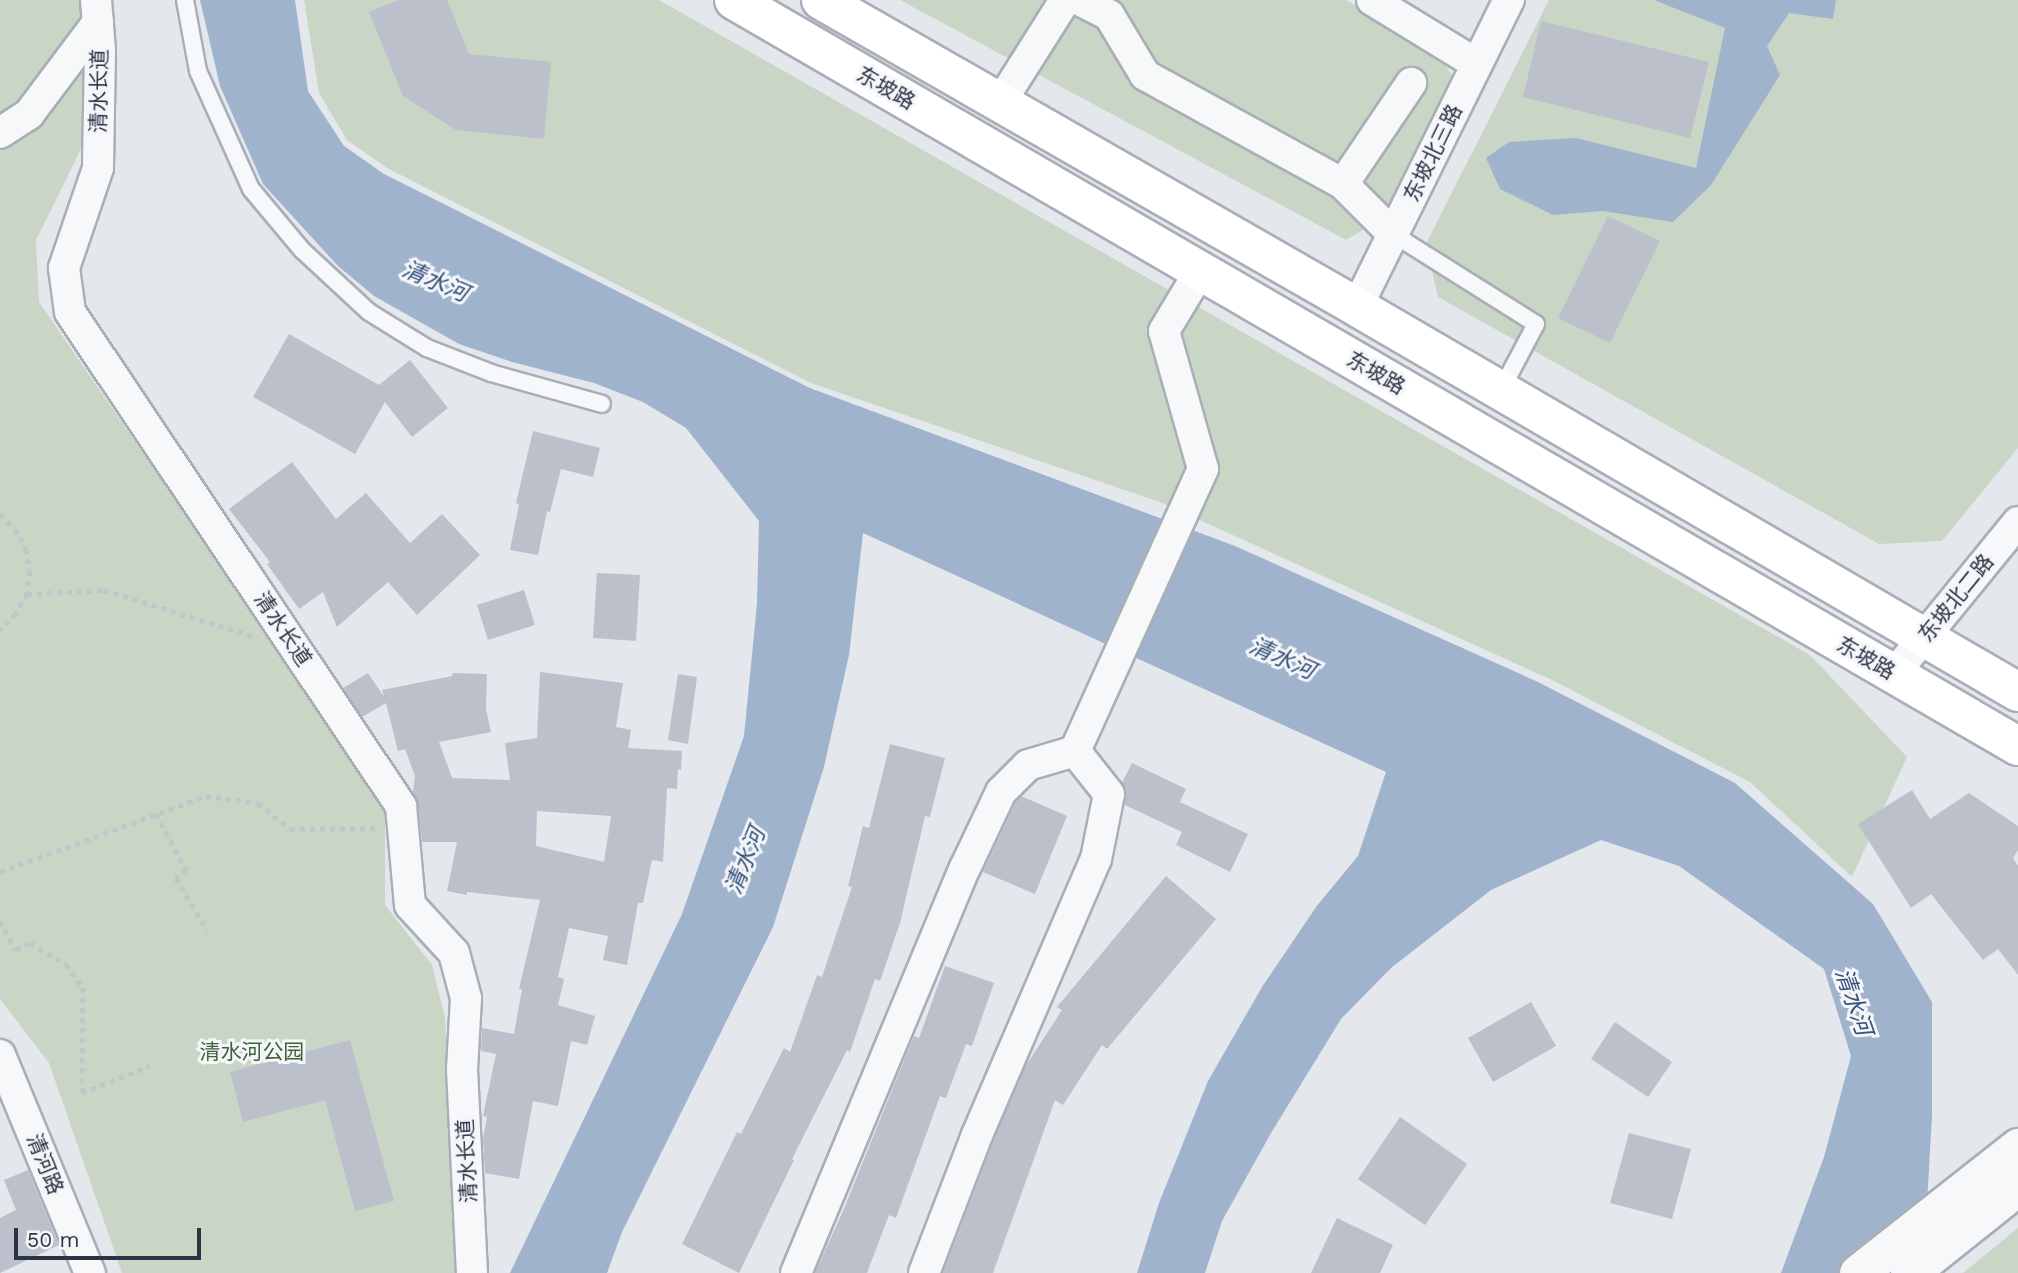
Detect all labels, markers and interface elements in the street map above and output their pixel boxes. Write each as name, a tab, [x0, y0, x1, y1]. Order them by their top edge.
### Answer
street label: 清水长道	[86, 49, 112, 133]
street label: 东坡路	[852, 61, 920, 115]
street label: 东坡北三路	[1399, 100, 1467, 206]
water label: 清水河	[398, 256, 472, 308]
street label: 东坡路	[1342, 346, 1410, 400]
street label: 东坡北二路	[1913, 549, 1999, 647]
street label: 清水长道	[249, 587, 317, 671]
street label: 东坡路	[1832, 631, 1900, 685]
water label: 清水河	[1245, 632, 1319, 686]
water label: 清水河	[720, 824, 772, 898]
water label: 清水河	[1829, 965, 1877, 1039]
park label: 清水河公园	[200, 1039, 304, 1065]
street label: 清水长道	[452, 1118, 482, 1204]
street label: 清河路	[22, 1130, 68, 1198]
scale bar	[18, 1214, 205, 1258]
text: 50 m	[27, 1227, 79, 1252]

